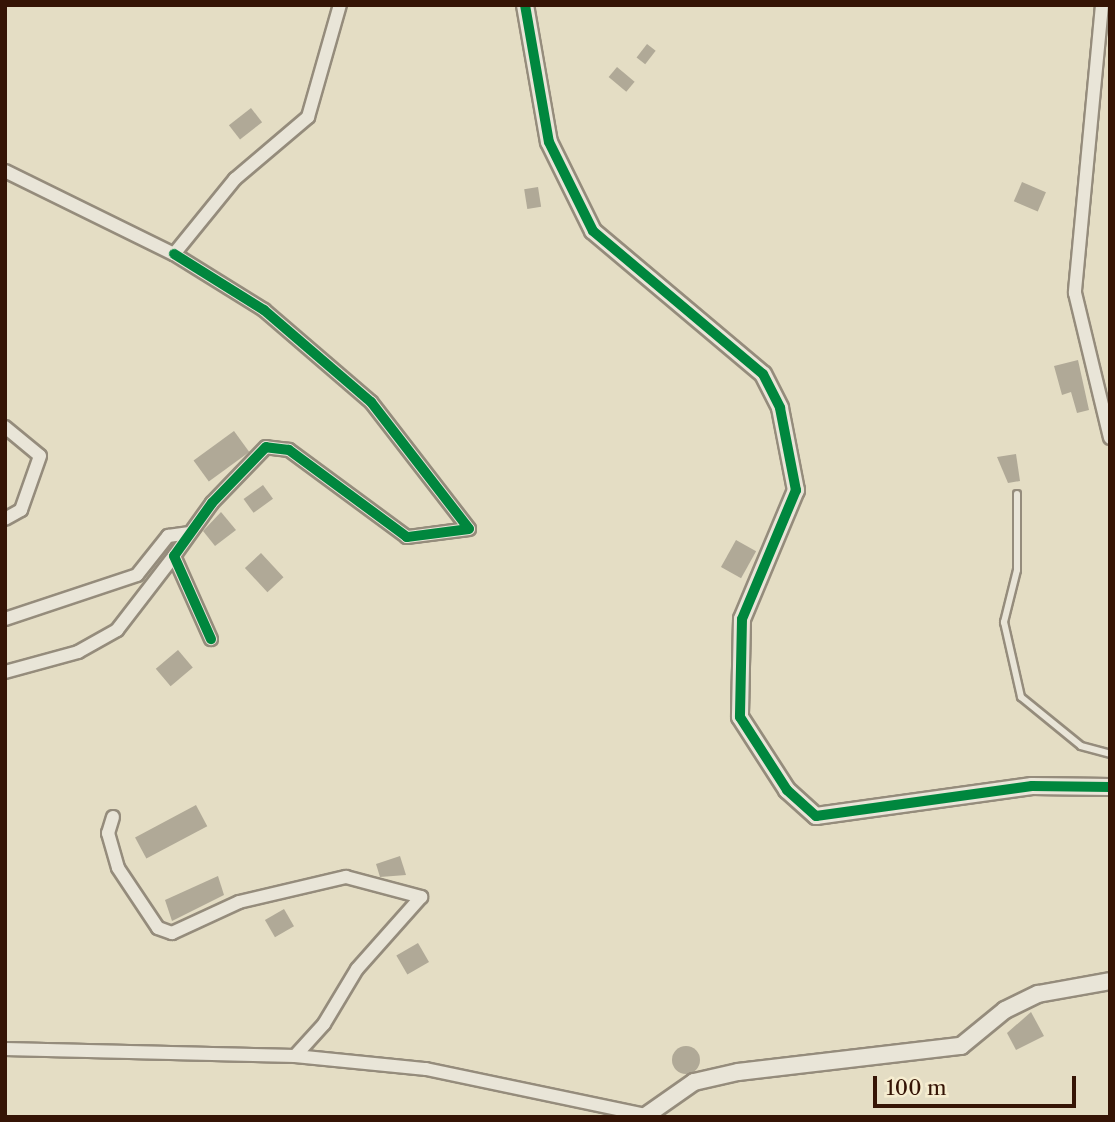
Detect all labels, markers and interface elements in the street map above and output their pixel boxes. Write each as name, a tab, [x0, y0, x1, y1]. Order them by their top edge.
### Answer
scale bar	[877, 1062, 1080, 1106]
text: 100 m	[886, 1075, 947, 1100]

